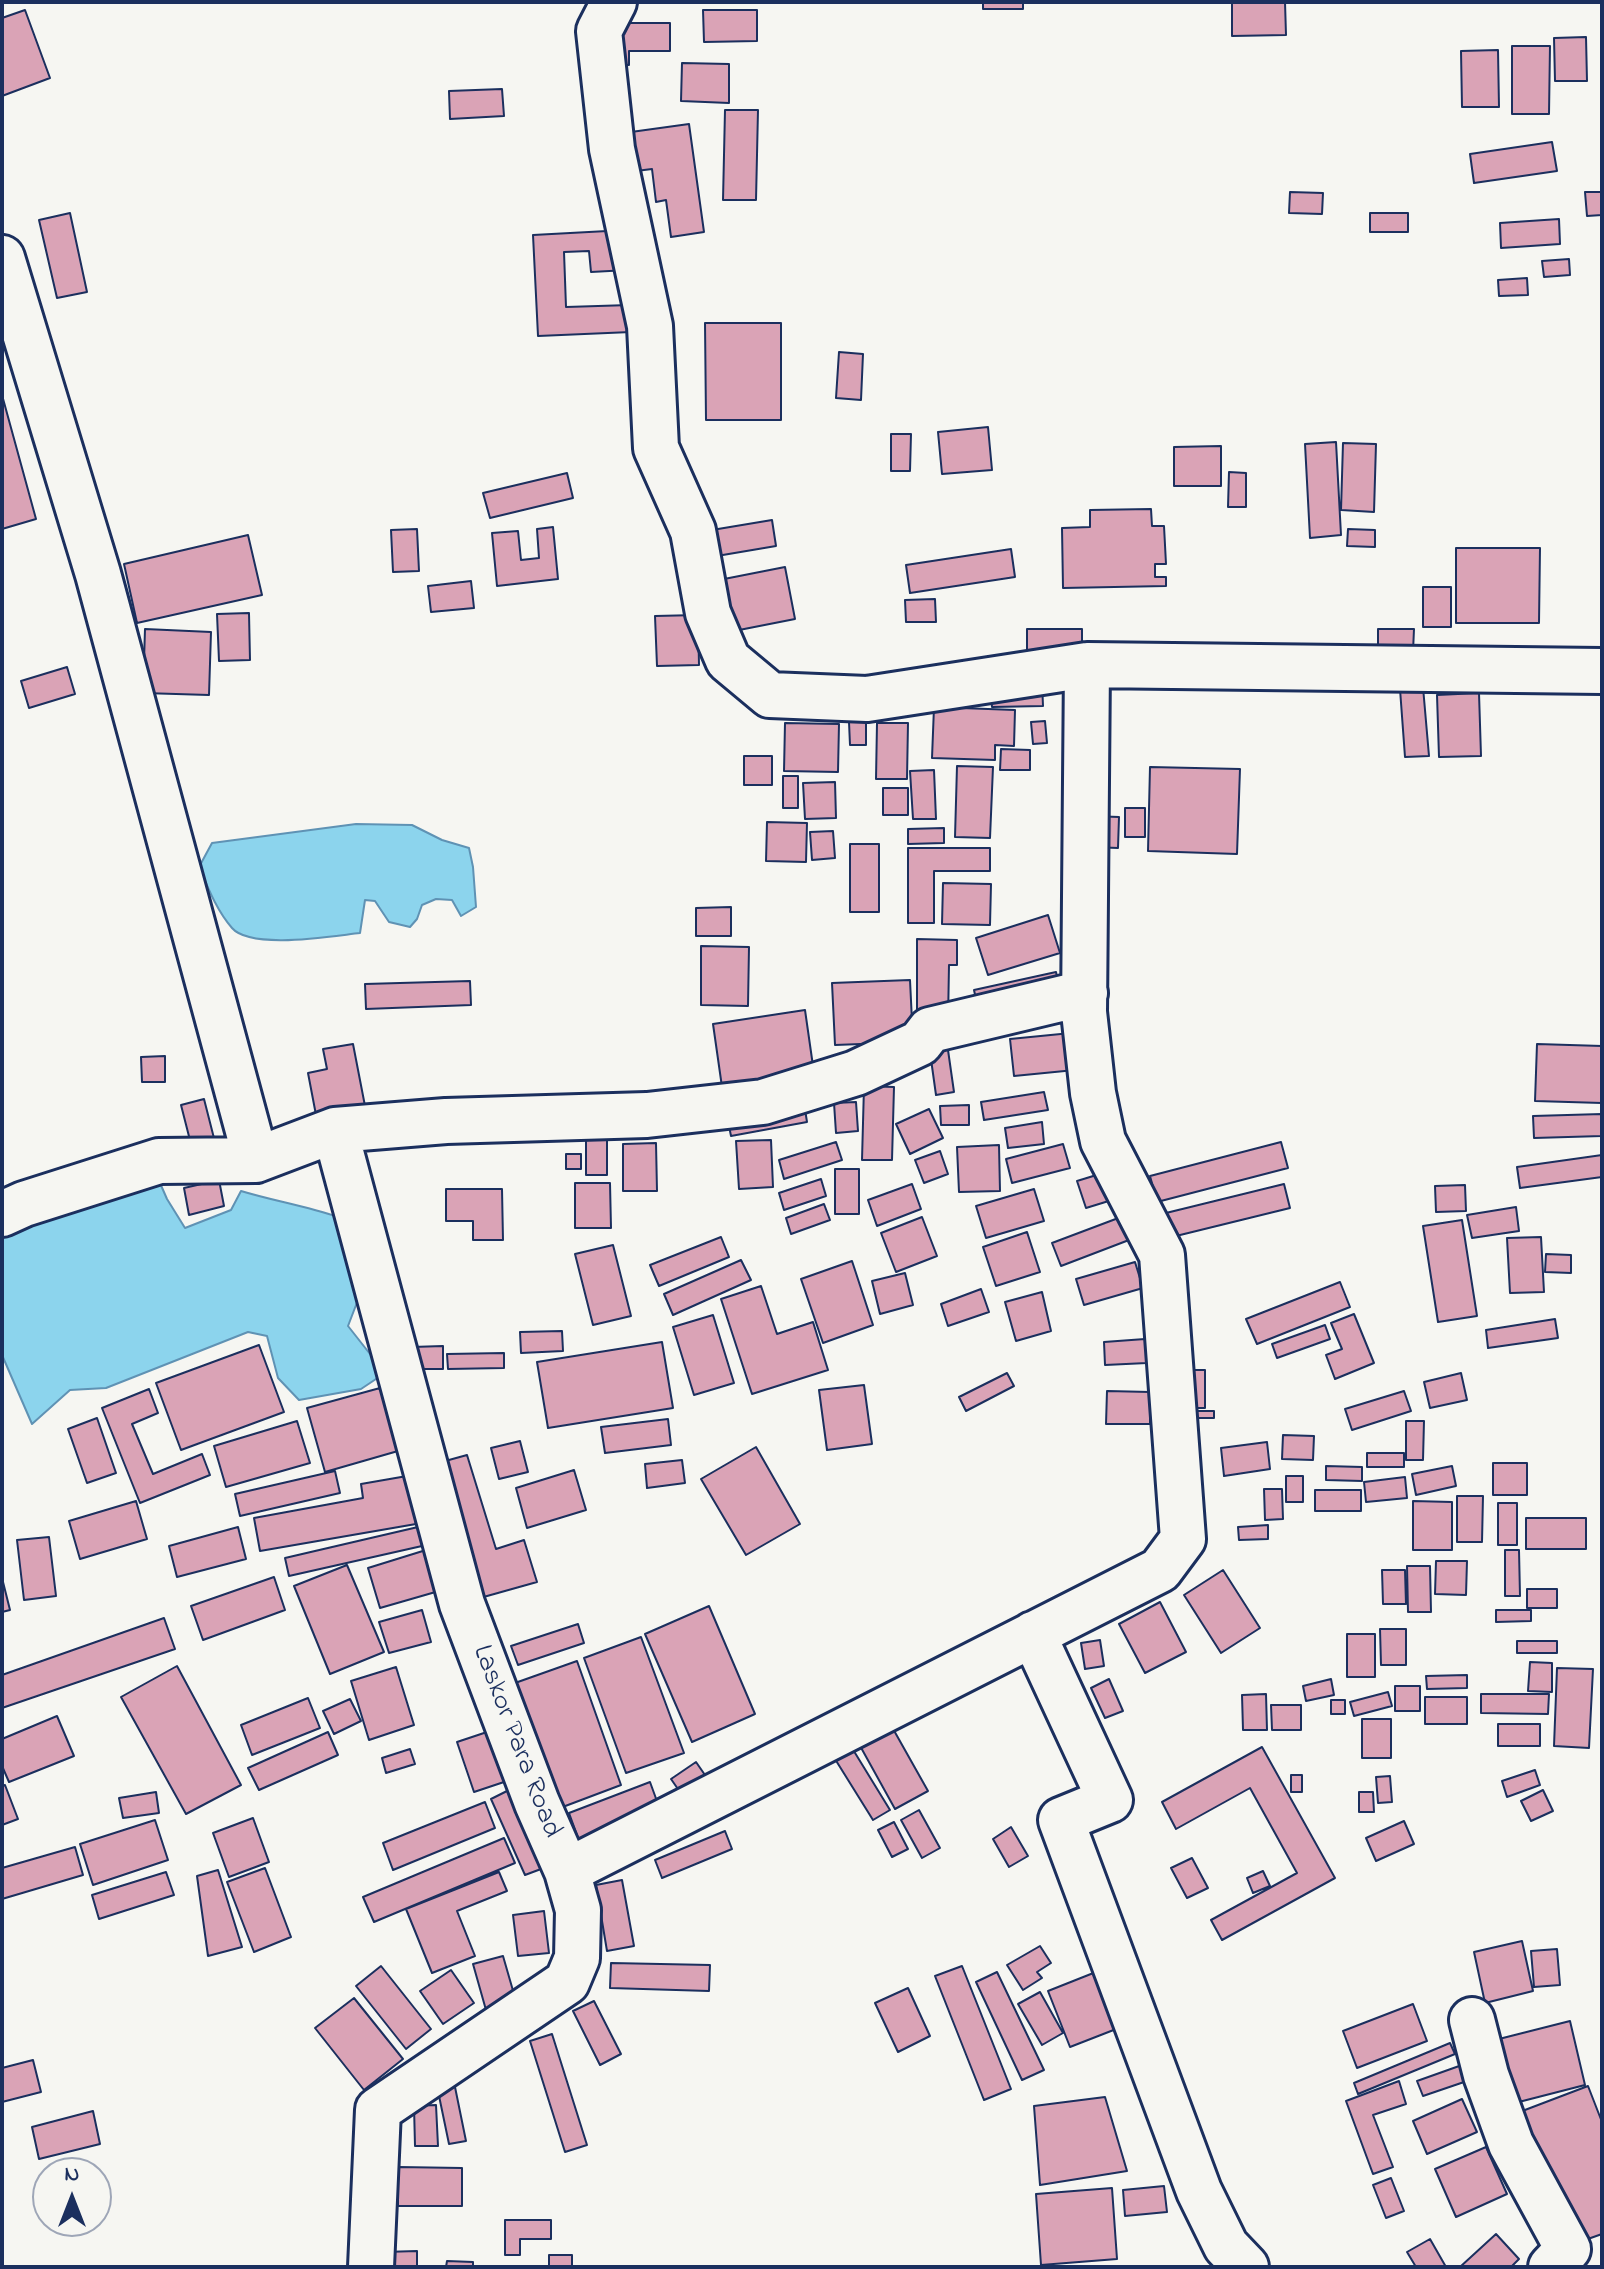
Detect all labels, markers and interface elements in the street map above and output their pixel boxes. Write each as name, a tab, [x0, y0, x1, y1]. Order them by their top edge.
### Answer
street label: Laskor Para Road	[463, 1641, 567, 1843]
north arrow	[32, 2157, 112, 2237]
text: N	[65, 2159, 79, 2191]

